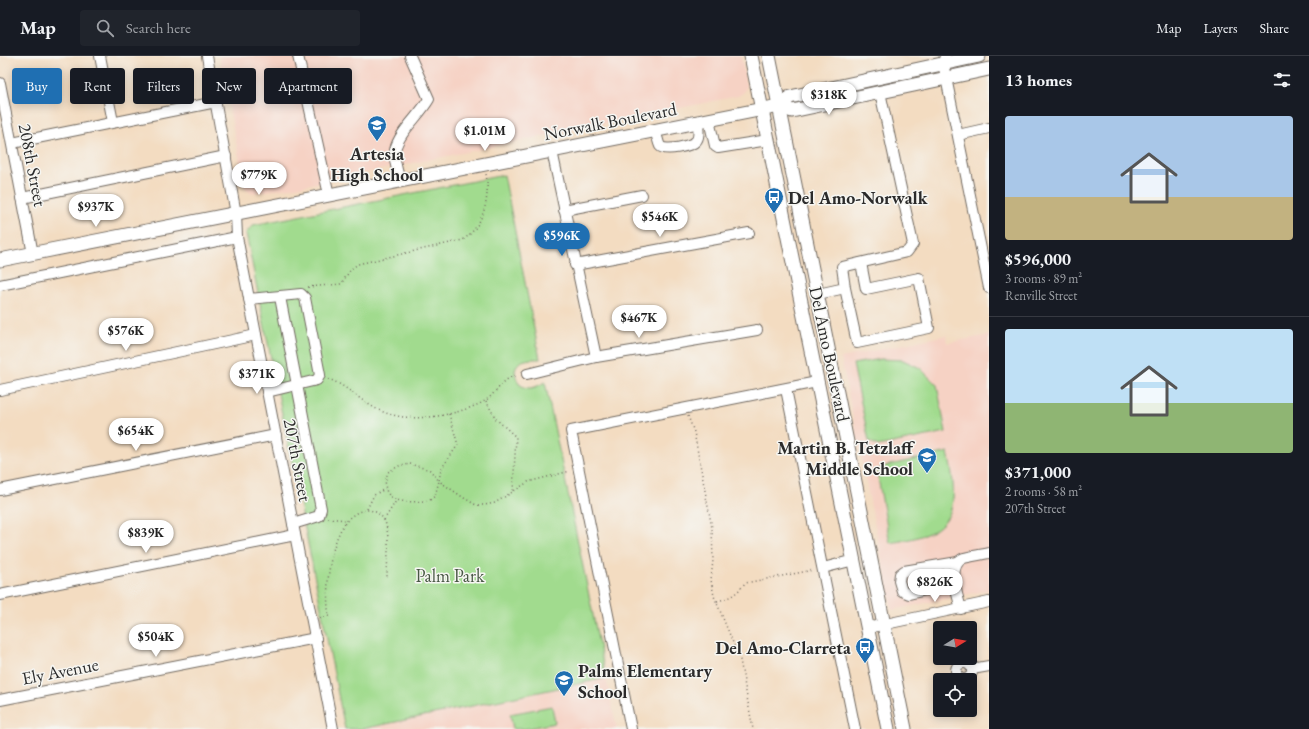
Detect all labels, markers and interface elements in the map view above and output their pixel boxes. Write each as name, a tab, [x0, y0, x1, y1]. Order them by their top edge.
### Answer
search box	[80, 10, 360, 46]
text: Map	[20, 15, 56, 40]
icon: search	[94, 17, 116, 39]
text: Search here	[126, 18, 191, 37]
text: Map	[1156, 19, 1181, 37]
text: Layers	[1203, 19, 1238, 37]
text: Share	[1260, 19, 1289, 37]
chip: Buy	[12, 68, 62, 104]
chip: Rent	[70, 68, 125, 104]
chip: Filters	[133, 68, 194, 104]
chip: New	[202, 68, 256, 104]
chip: Apartment	[264, 68, 352, 104]
text: 13 homes	[1005, 69, 1072, 91]
icon: filters	[1271, 69, 1293, 91]
pin: $318K	[801, 82, 857, 116]
text: $318K	[811, 86, 847, 103]
street label: Norwalk Boulevard	[542, 97, 679, 145]
school or university icon: Artesia High School	[366, 114, 388, 142]
pin: $1.01M	[452, 118, 518, 152]
street label: 208th Street	[14, 122, 52, 209]
text: $1.01M	[464, 122, 506, 139]
place label: Artesia High School	[331, 142, 423, 186]
icon: home	[1113, 142, 1185, 214]
pin: $779K	[231, 162, 287, 196]
text: $779K	[241, 166, 277, 183]
bus stop icon: Del Amo-Norwalk	[763, 186, 785, 214]
place label: Del Amo-Norwalk	[788, 186, 929, 209]
pin: $937K	[68, 194, 124, 228]
text: $937K	[78, 198, 114, 215]
pin: $546K	[632, 204, 688, 238]
text: $546K	[642, 208, 678, 225]
pin: $596K	[534, 223, 590, 257]
text: $596K	[544, 227, 580, 244]
text: $596,000	[1005, 248, 1071, 270]
text: 3 rooms · 89 m²	[1005, 270, 1082, 287]
street label: Del Amo Boulevard	[804, 284, 856, 425]
text: Renville Street	[1005, 287, 1077, 304]
pin: $467K	[611, 305, 667, 339]
text: $467K	[621, 309, 657, 326]
pin: $576K	[98, 318, 154, 352]
text: $576K	[108, 322, 144, 339]
icon: home	[1113, 355, 1185, 427]
pin: $371K	[229, 361, 285, 395]
text: $371K	[239, 365, 275, 382]
street label: 207th Street	[279, 417, 317, 504]
pin: $654K	[108, 418, 164, 452]
text: $654K	[118, 422, 154, 439]
place label: Martin B. Tetzlaff Middle School	[777, 436, 915, 480]
school or university icon: Martin B. Tetzlaff Middle School	[916, 446, 938, 474]
text: $371,000	[1005, 461, 1071, 483]
text: 2 rooms · 58 m²	[1005, 483, 1082, 500]
text: 207th Street	[1005, 500, 1066, 517]
pin: $839K	[118, 520, 174, 554]
text: $839K	[128, 524, 164, 541]
park label: Palm Park	[416, 564, 485, 587]
pin: $826K	[907, 569, 963, 603]
text: $826K	[917, 573, 953, 590]
north arrow	[933, 621, 977, 665]
map controls	[933, 621, 977, 717]
pin: $504K	[128, 624, 184, 658]
text: $504K	[138, 628, 174, 645]
place label: Del Amo-Clarreta	[715, 636, 851, 659]
bus stop icon: Del Amo-Clarreta	[854, 636, 876, 664]
street label: Ely Avenue	[20, 652, 100, 690]
place label: Palms Elementary School	[578, 659, 712, 703]
school or university icon: Palms Elementary School	[553, 669, 575, 697]
button: locate	[933, 673, 977, 717]

